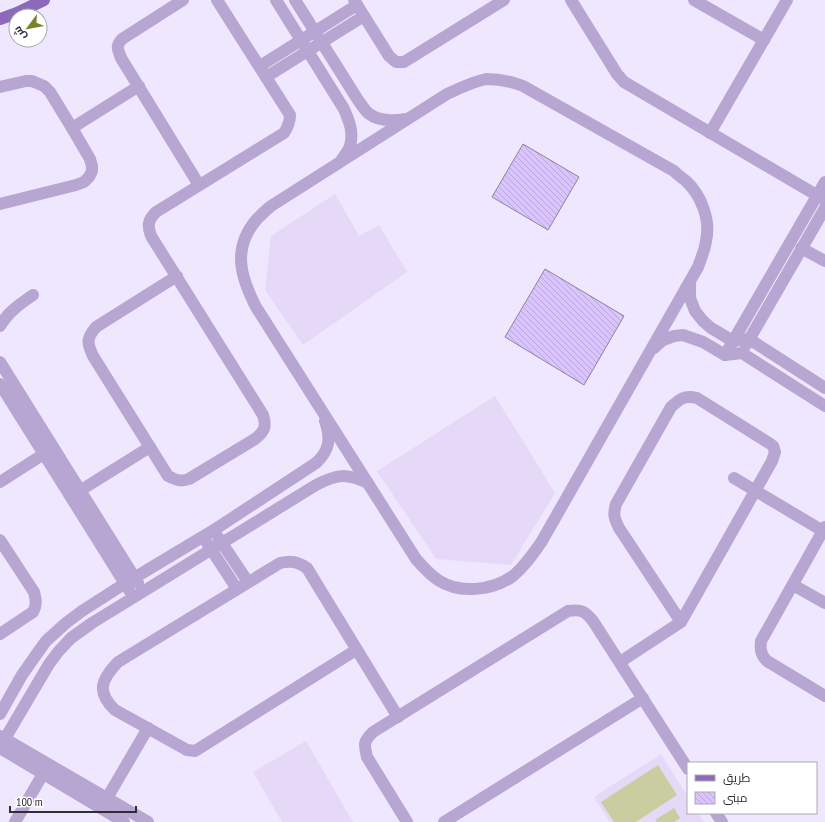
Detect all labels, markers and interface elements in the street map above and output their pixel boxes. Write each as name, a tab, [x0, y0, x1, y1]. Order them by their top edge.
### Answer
north arrow	[8, 8, 48, 48]
text: ش	[10, 24, 29, 43]
legend	[687, 762, 817, 814]
text: طريق	[723, 770, 751, 785]
scale bar	[10, 788, 136, 814]
text: مبنى	[723, 790, 748, 805]
text: 100 m	[16, 794, 43, 809]

